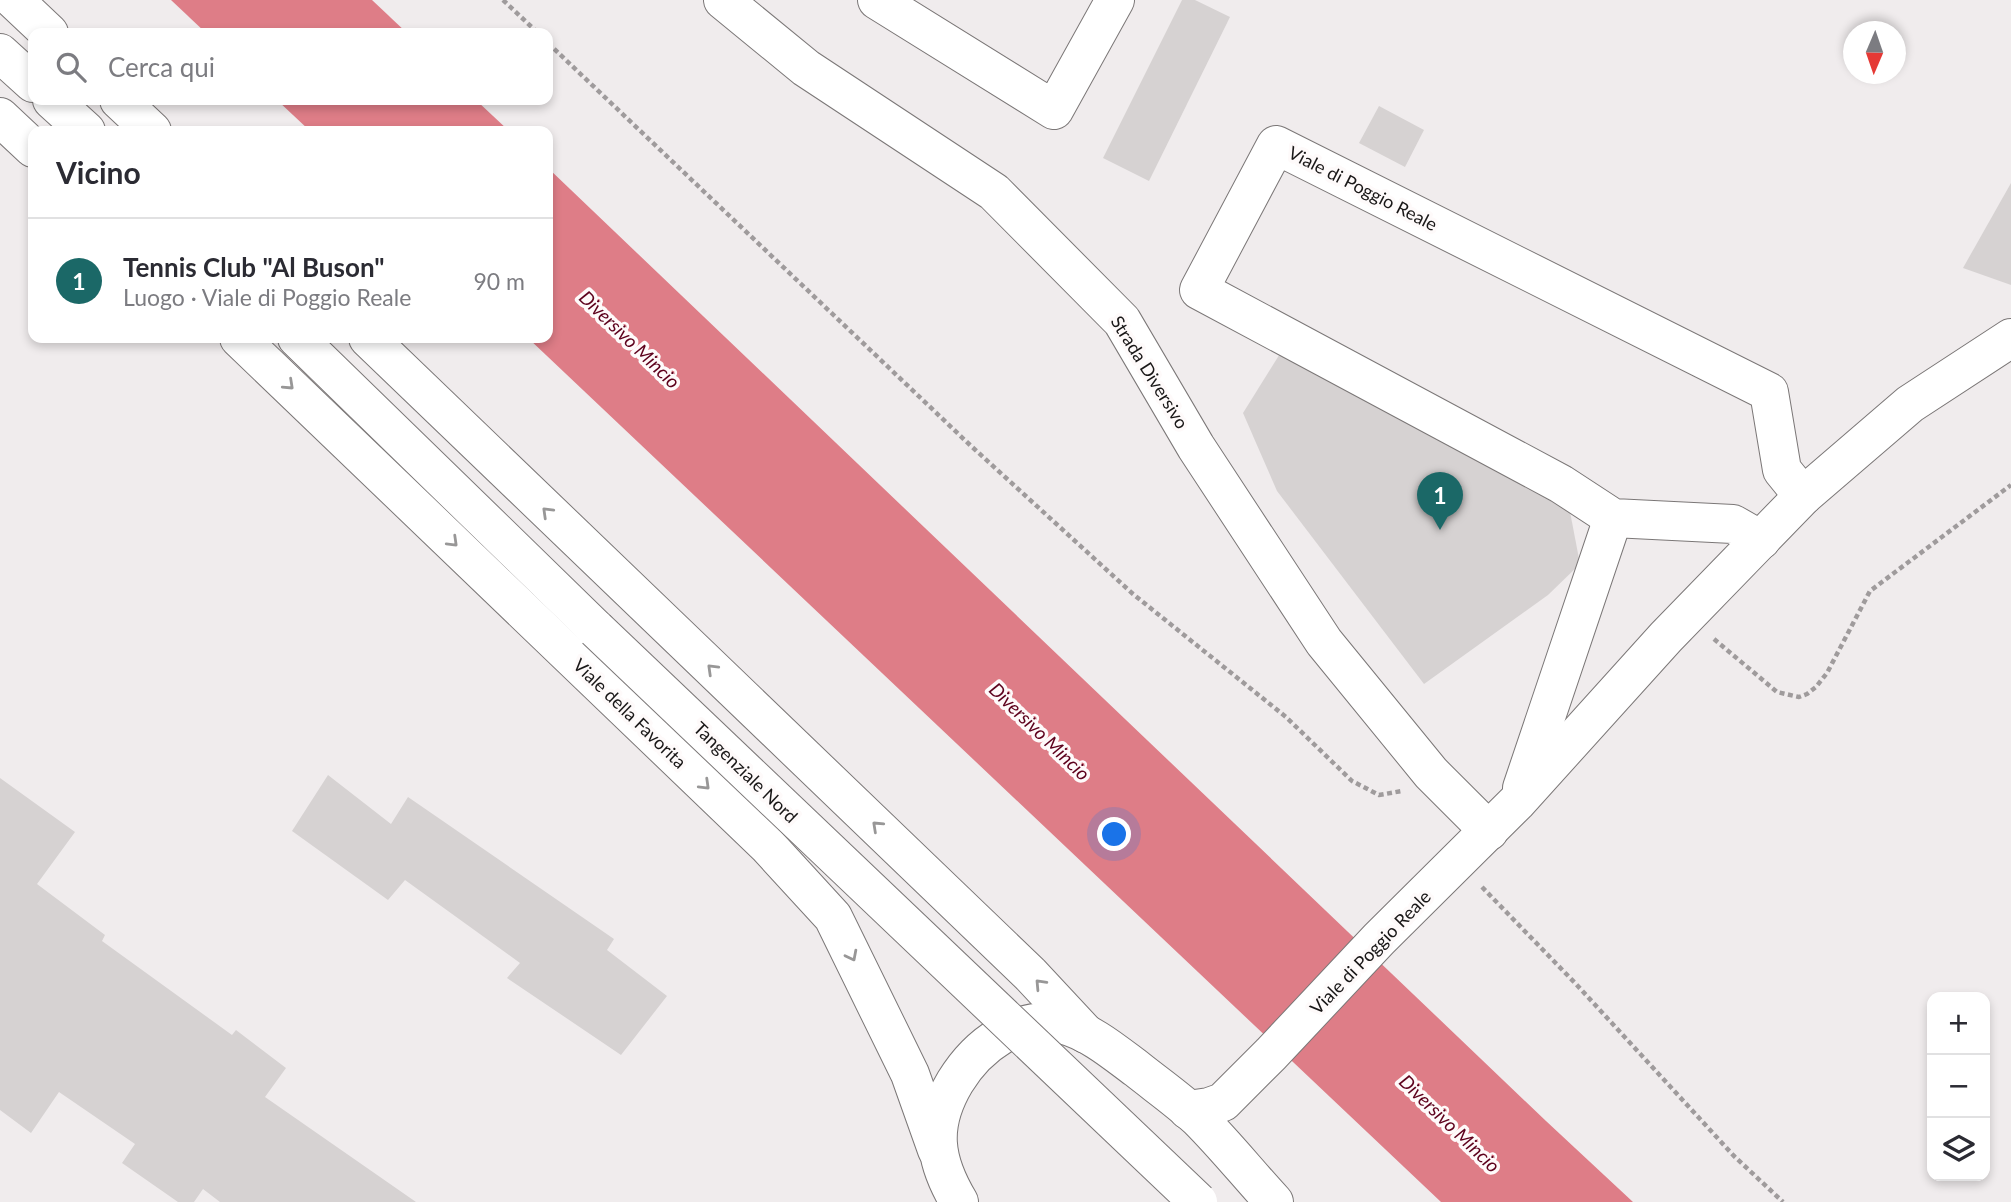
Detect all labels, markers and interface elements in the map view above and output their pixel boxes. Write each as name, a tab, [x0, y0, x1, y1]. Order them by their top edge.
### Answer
north arrow	[1843, 21, 1906, 84]
search box	[28, 28, 553, 105]
icon: search	[52, 48, 90, 86]
text: Cerca qui	[108, 51, 215, 83]
street label: Viale di Poggio Reale	[1285, 141, 1441, 235]
text: Vicino	[56, 154, 141, 190]
text: Tennis Club "Al Buson"	[123, 251, 384, 283]
text: 1	[72, 267, 86, 295]
text: 90 m	[474, 267, 525, 295]
text: Luogo · Viale di Poggio Reale	[123, 283, 411, 311]
water label: Diversivo Mincio	[575, 285, 685, 393]
street label: Strada Diversivo	[1106, 311, 1194, 433]
one-way arrow	[281, 376, 294, 389]
pin: 1	[1417, 472, 1463, 530]
one-way arrow	[542, 507, 555, 520]
one-way arrow	[445, 533, 458, 546]
street label: Viale della Favorita	[569, 653, 691, 773]
one-way arrow	[707, 664, 720, 677]
water label: Diversivo Mincio	[985, 677, 1095, 785]
street label: Tangenziale Nord	[689, 717, 803, 827]
one-way arrow	[697, 777, 710, 790]
your location	[1097, 817, 1131, 851]
one-way arrow	[872, 821, 885, 834]
street label: Viale di Poggio Reale	[1305, 885, 1435, 1019]
one-way arrow	[844, 949, 858, 961]
one-way arrow	[1035, 979, 1048, 992]
map controls	[1927, 992, 1990, 1181]
button: +	[1927, 992, 1990, 1055]
button: −	[1927, 1055, 1990, 1118]
water label: Diversivo Mincio	[1395, 1069, 1505, 1177]
button: layers	[1927, 1118, 1990, 1181]

